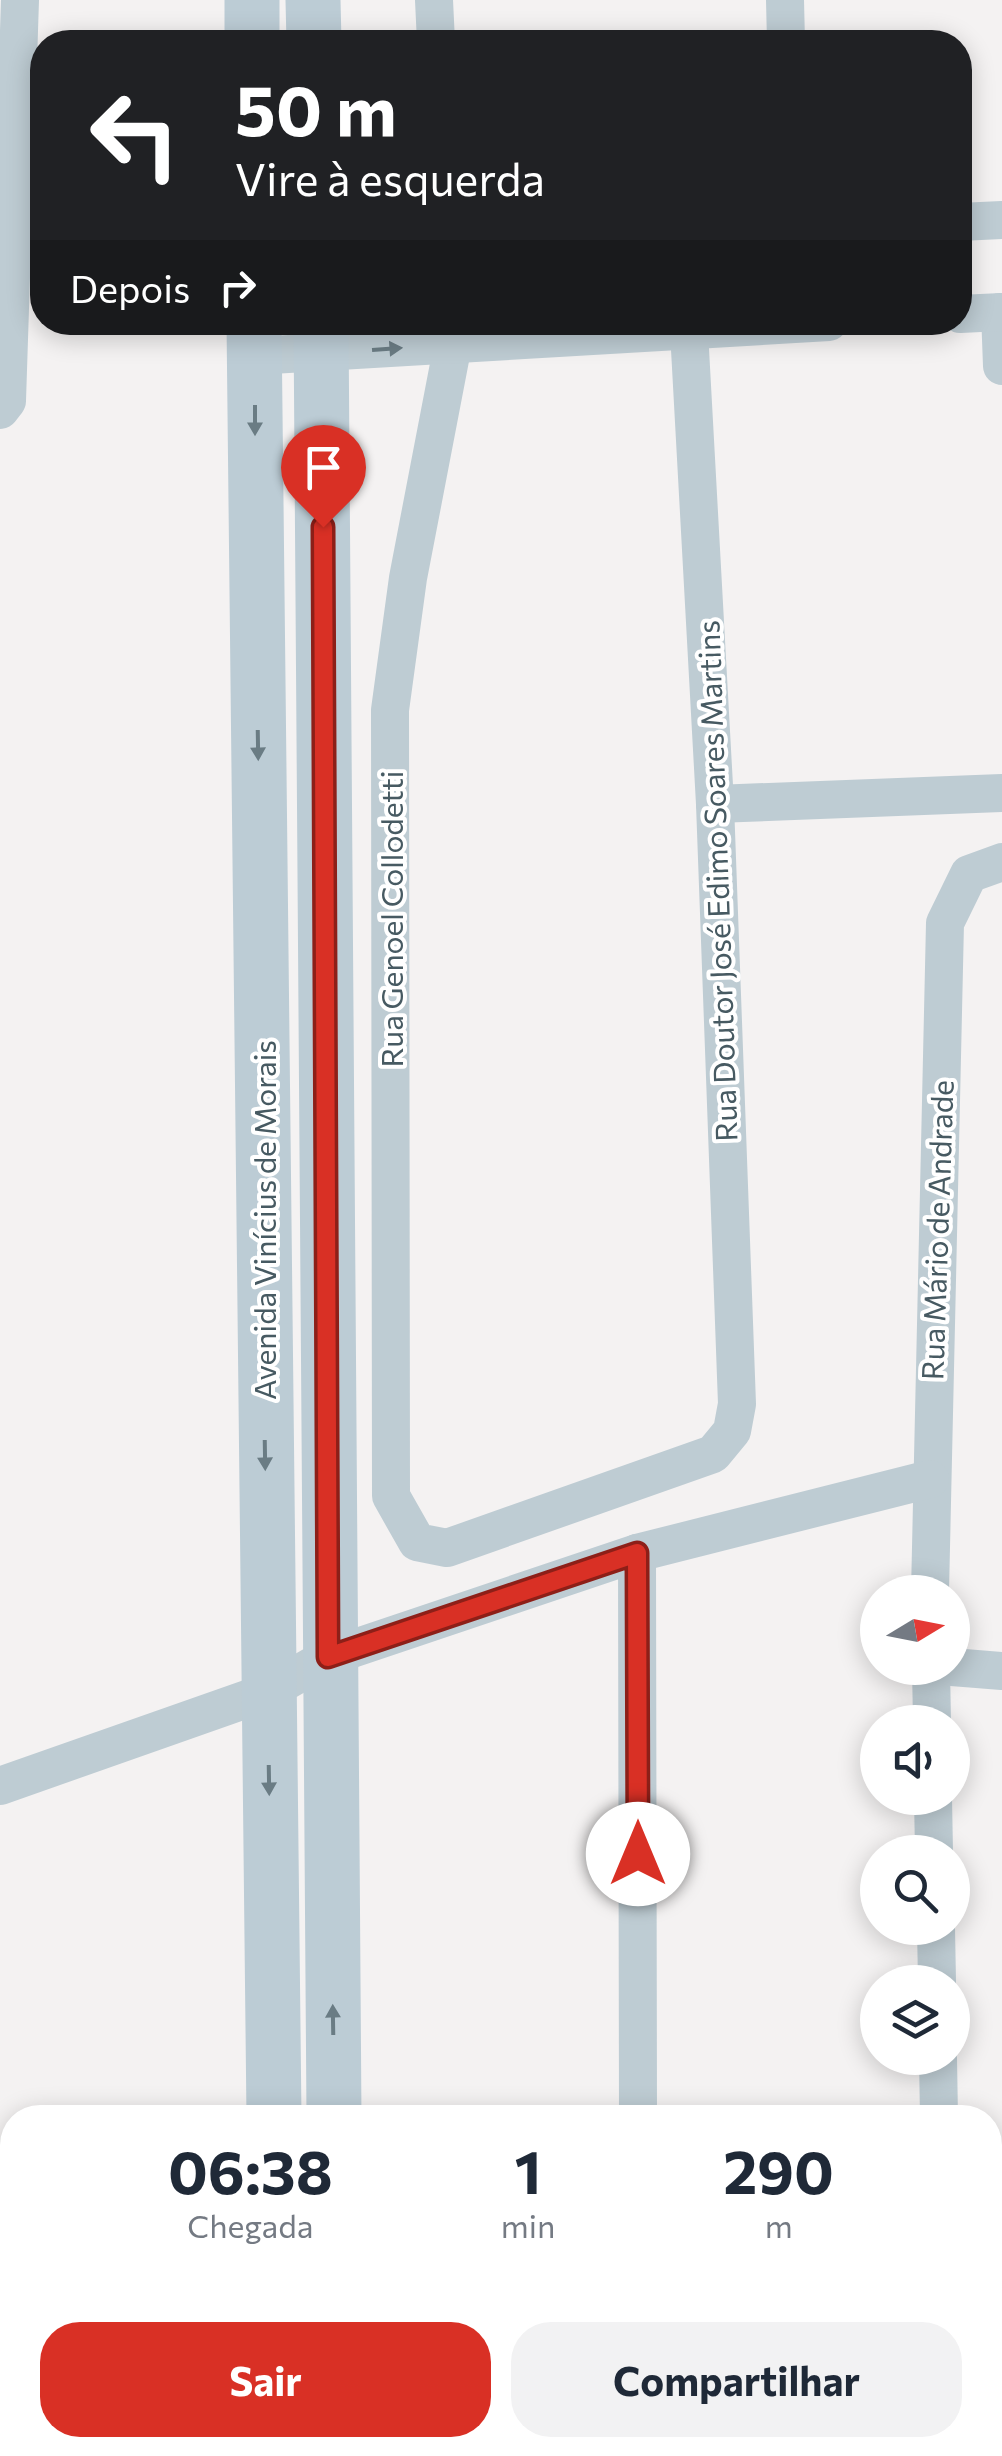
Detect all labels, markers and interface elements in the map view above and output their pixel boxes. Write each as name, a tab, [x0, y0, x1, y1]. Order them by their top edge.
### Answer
text: 50 m	[235, 65, 397, 150]
icon: left	[70, 70, 200, 200]
text: Vire à esquerda	[235, 150, 545, 205]
icon: right	[210, 260, 265, 315]
text: Depois	[70, 264, 190, 311]
one-way arrow	[371, 341, 403, 357]
one-way arrow	[247, 404, 263, 436]
pin	[281, 425, 366, 528]
icon: arrive	[296, 440, 351, 495]
street label: Rua Doutor José Edimo Soares Martins	[688, 620, 744, 1142]
one-way arrow	[250, 729, 266, 761]
street label: Rua Genoel Collodetti	[372, 770, 409, 1068]
street label: Avenida Vinícius de Morais	[245, 1040, 282, 1400]
street label: Rua Mário de Andrade	[912, 1079, 960, 1381]
one-way arrow	[257, 1439, 273, 1471]
north arrow	[860, 1575, 970, 1685]
map controls	[860, 1575, 970, 2075]
button: sound	[860, 1705, 970, 1815]
one-way arrow	[261, 1764, 277, 1796]
position arrow	[586, 1802, 690, 1906]
button: search	[860, 1835, 970, 1945]
button: layers	[860, 1965, 970, 2075]
one-way arrow	[325, 2004, 341, 2036]
text: 06:38	[168, 2133, 333, 2206]
text: 1	[514, 2133, 542, 2206]
text: 290	[723, 2133, 834, 2206]
text: Chegada	[187, 2205, 314, 2245]
text: min	[501, 2205, 555, 2245]
text: m	[765, 2205, 793, 2245]
button: Sair	[40, 2322, 491, 2437]
button: Compartilhar	[511, 2322, 962, 2437]

